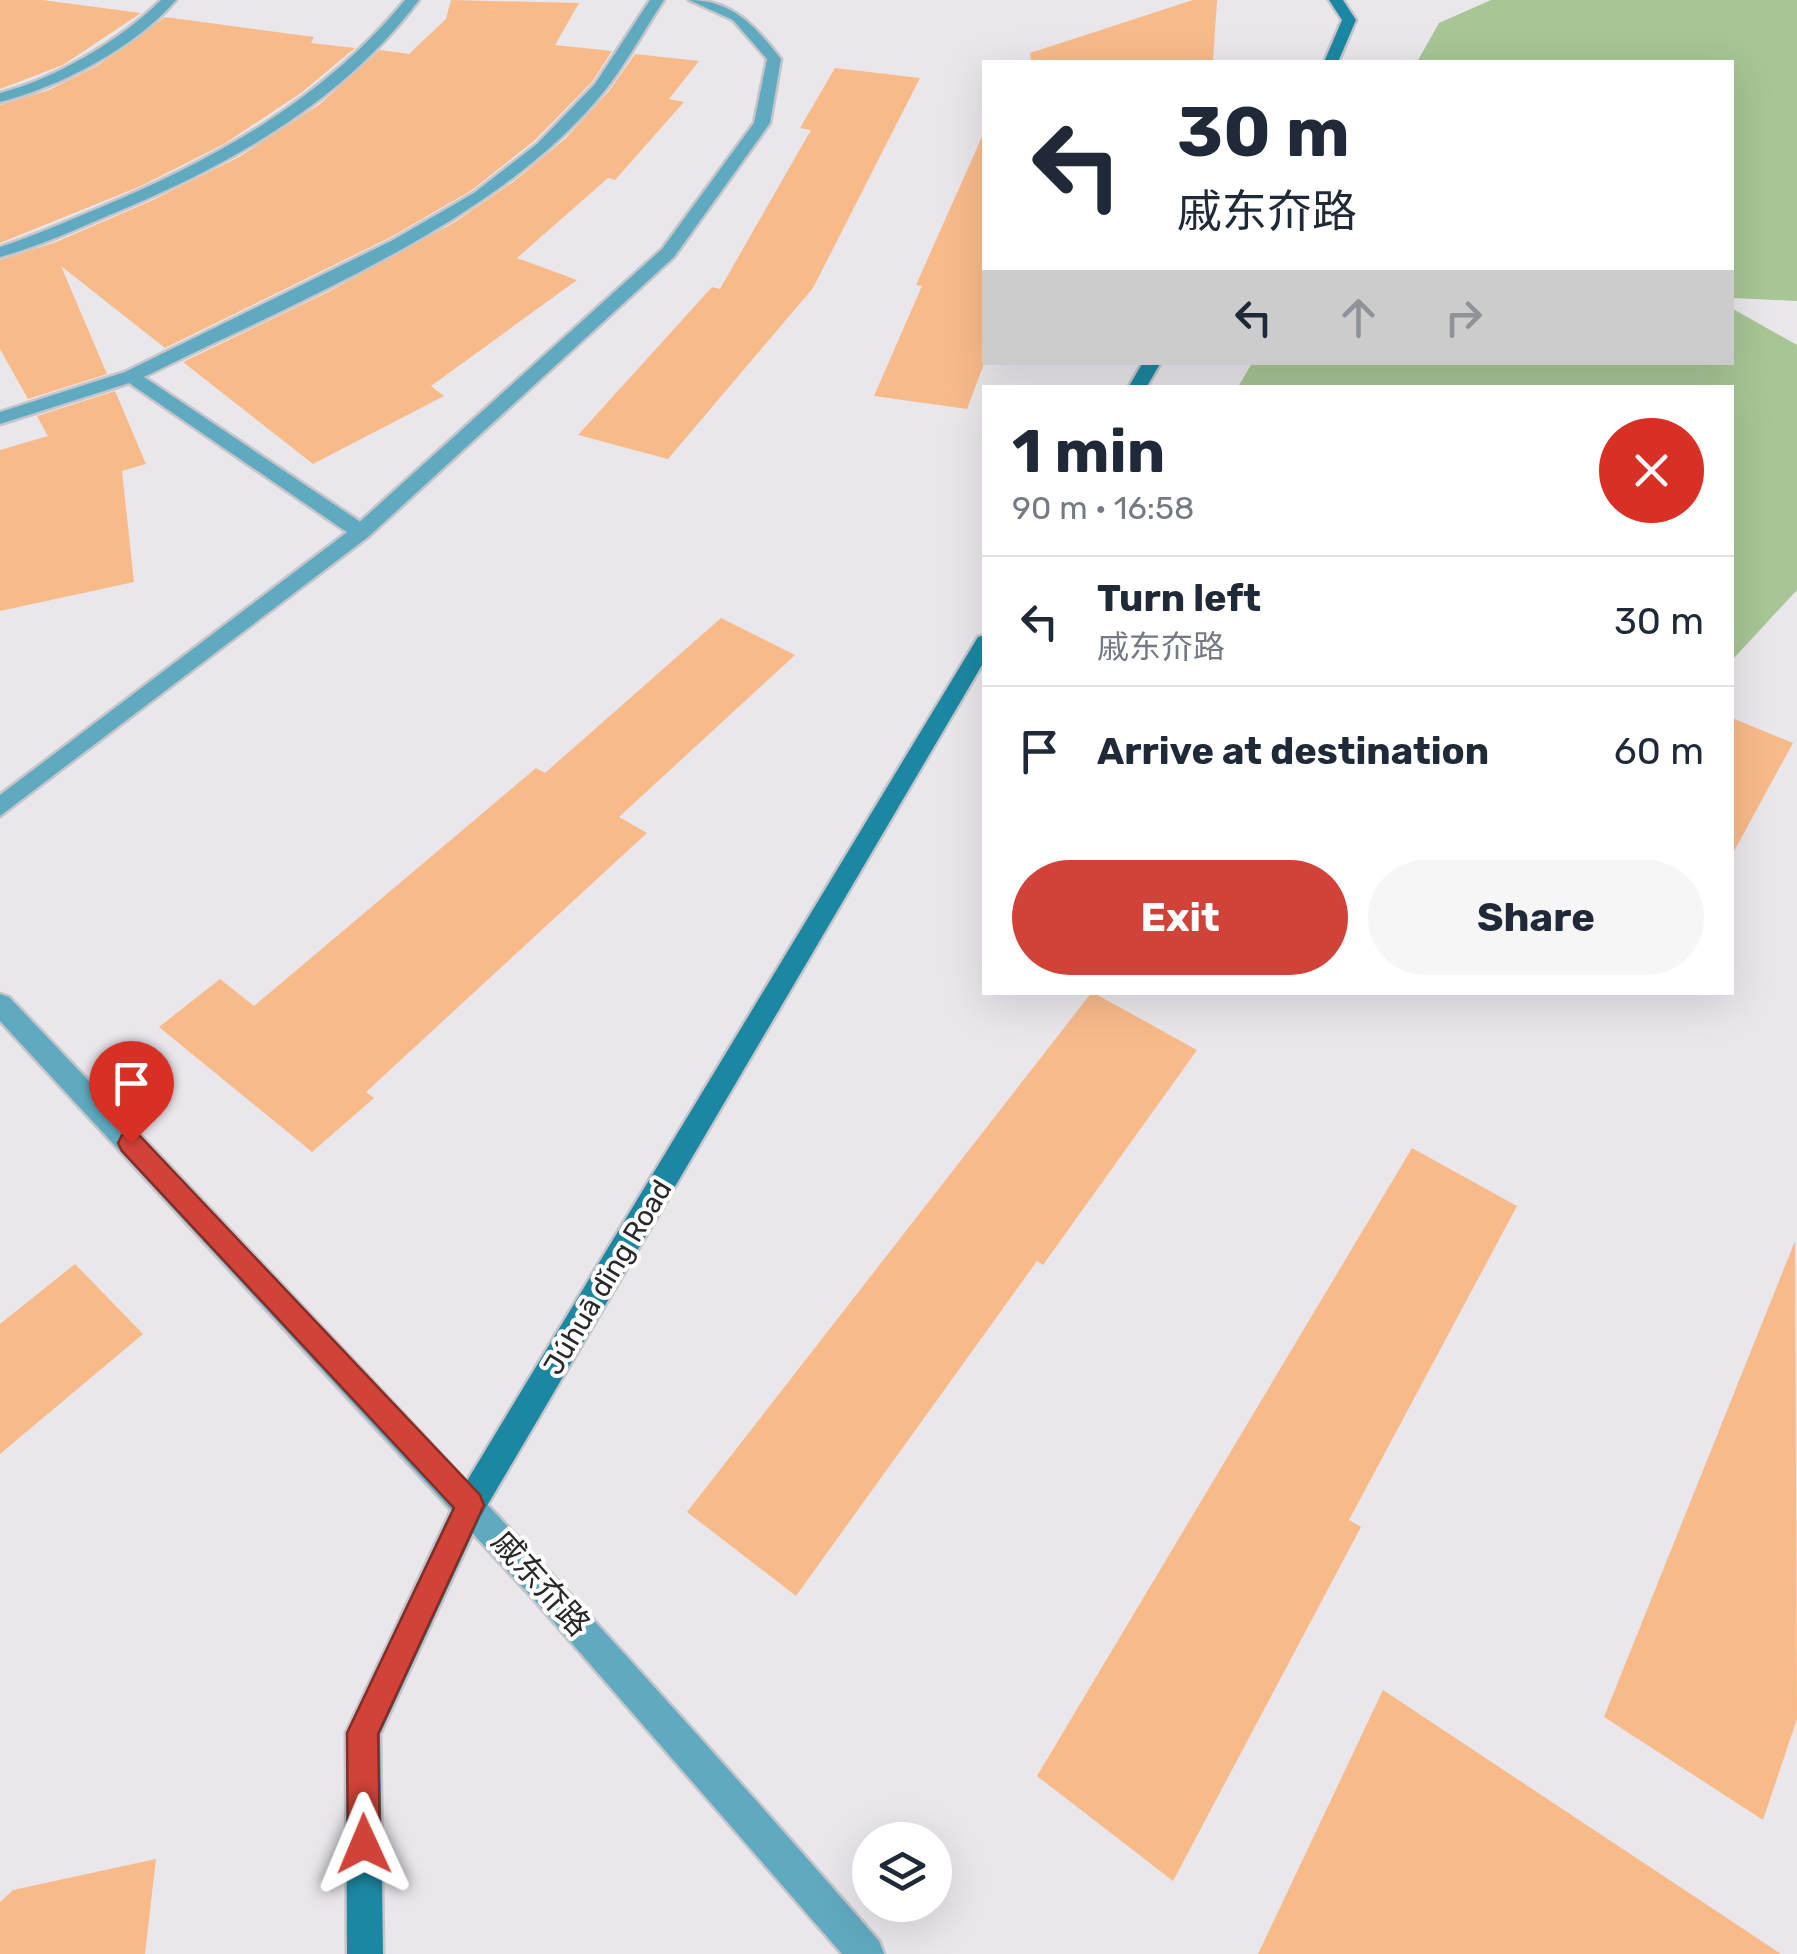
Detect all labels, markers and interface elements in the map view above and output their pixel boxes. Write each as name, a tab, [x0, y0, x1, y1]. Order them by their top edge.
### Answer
text: 30 m	[1177, 91, 1350, 174]
icon: left	[1012, 100, 1142, 230]
text: 戚东夼路	[1177, 185, 1357, 238]
icon: left	[1226, 290, 1281, 345]
icon: ahead	[1331, 290, 1386, 345]
icon: right	[1436, 290, 1491, 345]
text: 1 min	[1012, 416, 1165, 487]
button: close	[1599, 418, 1704, 523]
text: 90 m · 16:58	[1012, 489, 1194, 527]
text: Turn left	[1097, 575, 1261, 621]
icon: left	[1012, 594, 1067, 649]
text: 30 m	[1614, 598, 1704, 644]
text: 戚东夼路	[1097, 628, 1225, 666]
icon: arrive	[1012, 724, 1067, 779]
text: Arrive at destination	[1097, 728, 1489, 774]
text: 60 m	[1614, 728, 1704, 774]
button: Exit	[1012, 860, 1348, 975]
button: Share	[1368, 860, 1704, 975]
pin	[89, 1041, 174, 1144]
icon: arrive	[104, 1056, 159, 1111]
street label: Júhuā dǐng Road	[536, 1174, 678, 1380]
street label: 戚东夼路	[484, 1523, 598, 1643]
position arrow	[312, 1792, 416, 1896]
map controls	[852, 1822, 952, 1922]
button: layers	[852, 1822, 952, 1922]

